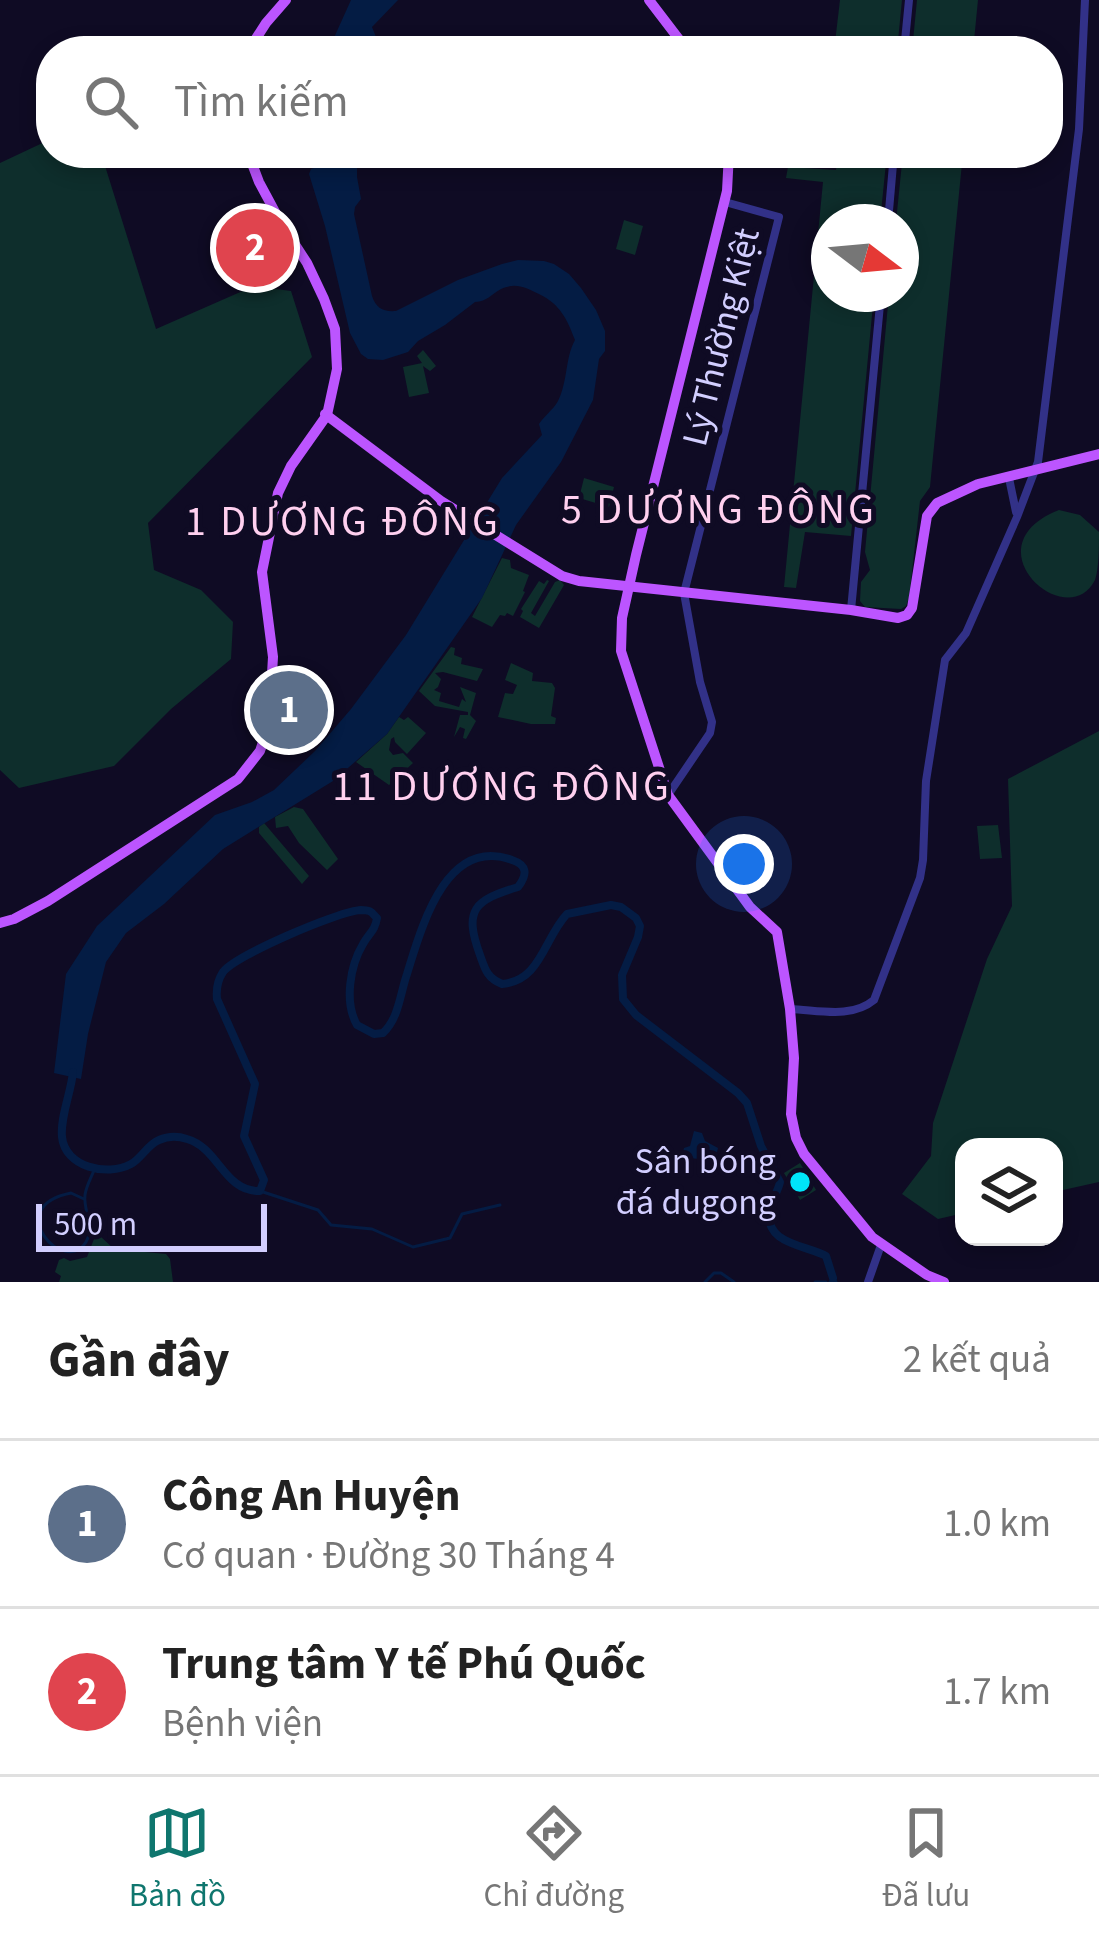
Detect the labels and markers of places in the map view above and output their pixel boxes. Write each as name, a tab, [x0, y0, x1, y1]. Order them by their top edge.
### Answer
pin: 2	[216, 203, 294, 293]
pin: 1	[250, 665, 328, 755]
place label: Sân bóng đá dugong	[616, 1136, 776, 1228]
marker: Sân bóng đá dugong	[787, 1169, 813, 1195]

